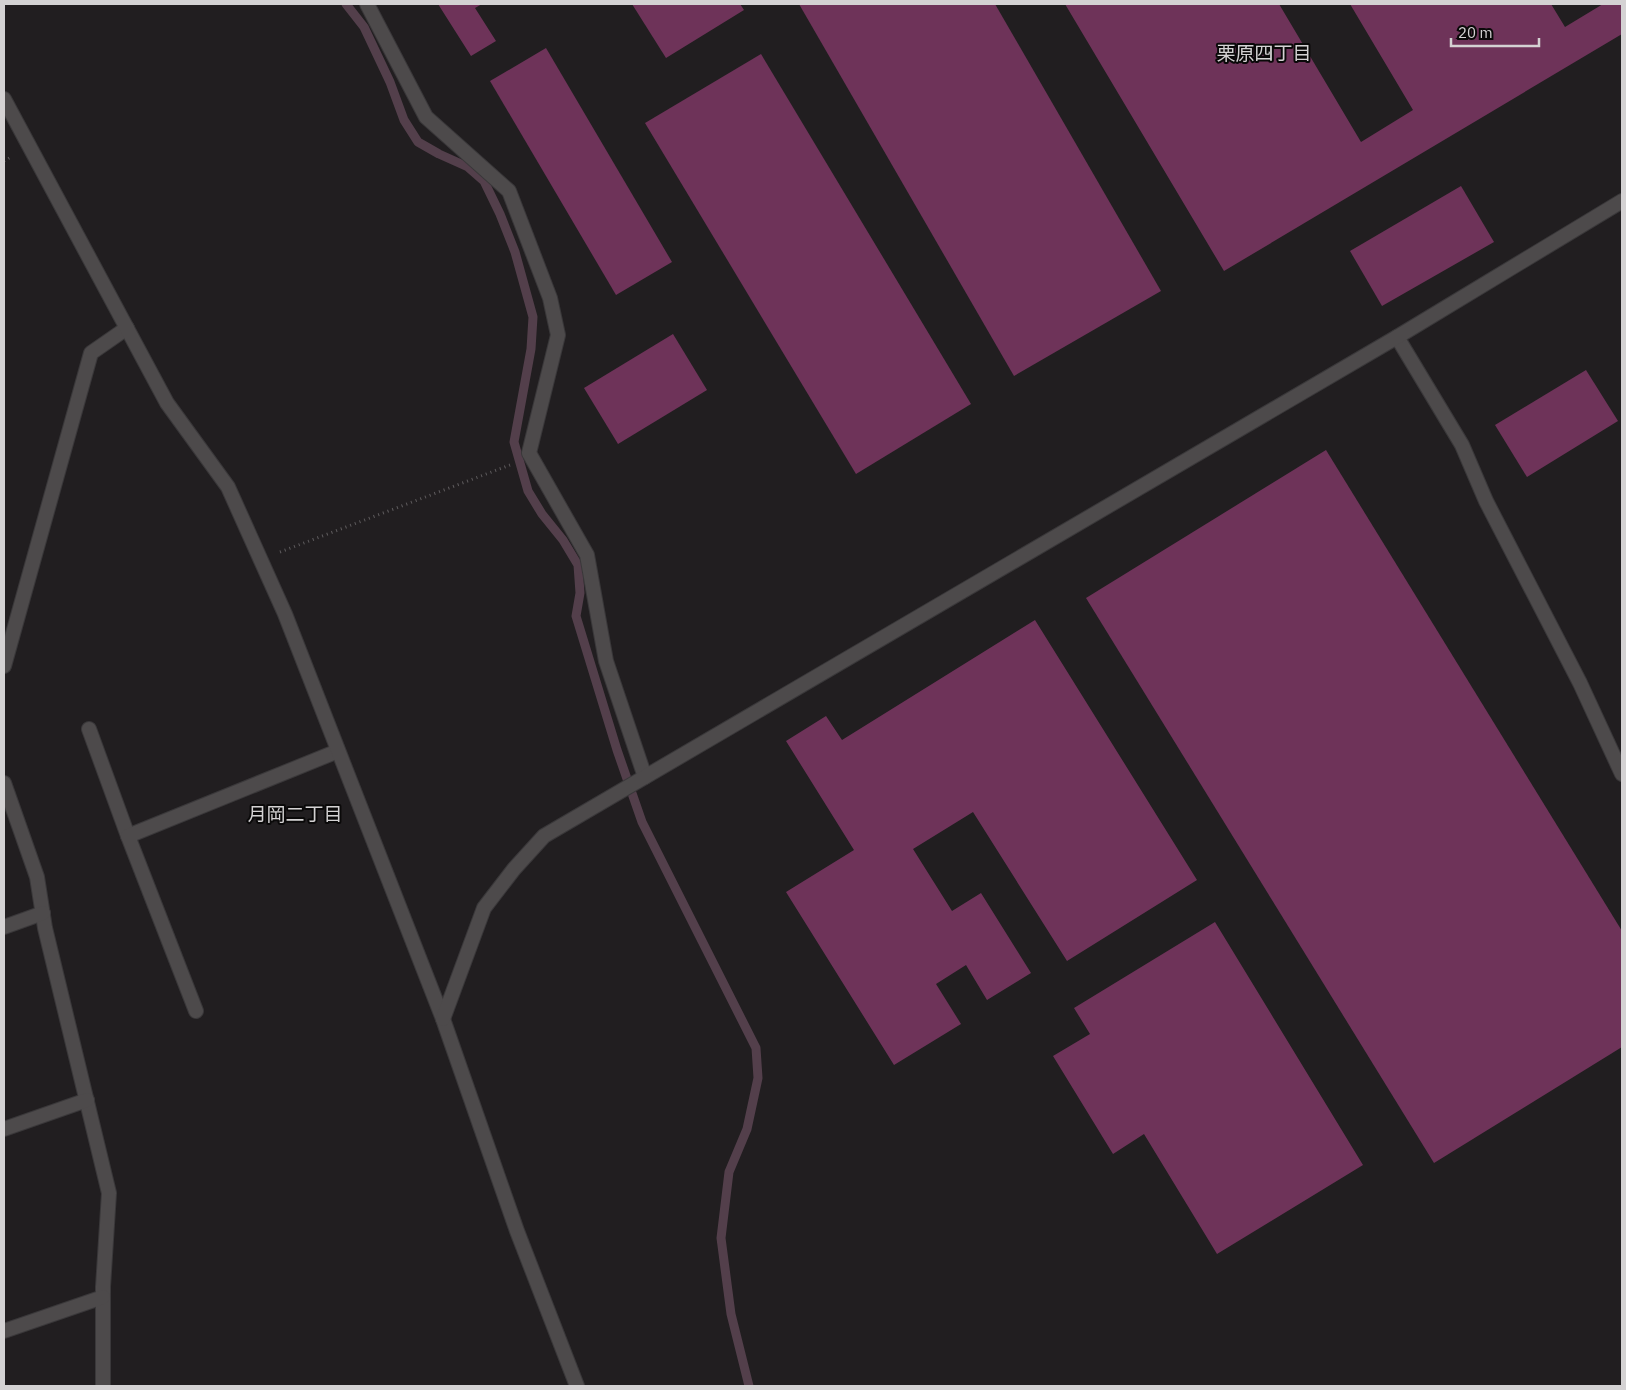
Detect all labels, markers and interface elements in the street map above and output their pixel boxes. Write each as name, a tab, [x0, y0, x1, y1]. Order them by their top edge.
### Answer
scale bar	[1451, 15, 1538, 47]
text: 20 m	[1458, 23, 1493, 42]
district label: 栗原四丁目	[1216, 41, 1312, 65]
district label: 月岡二丁目	[247, 802, 343, 826]

